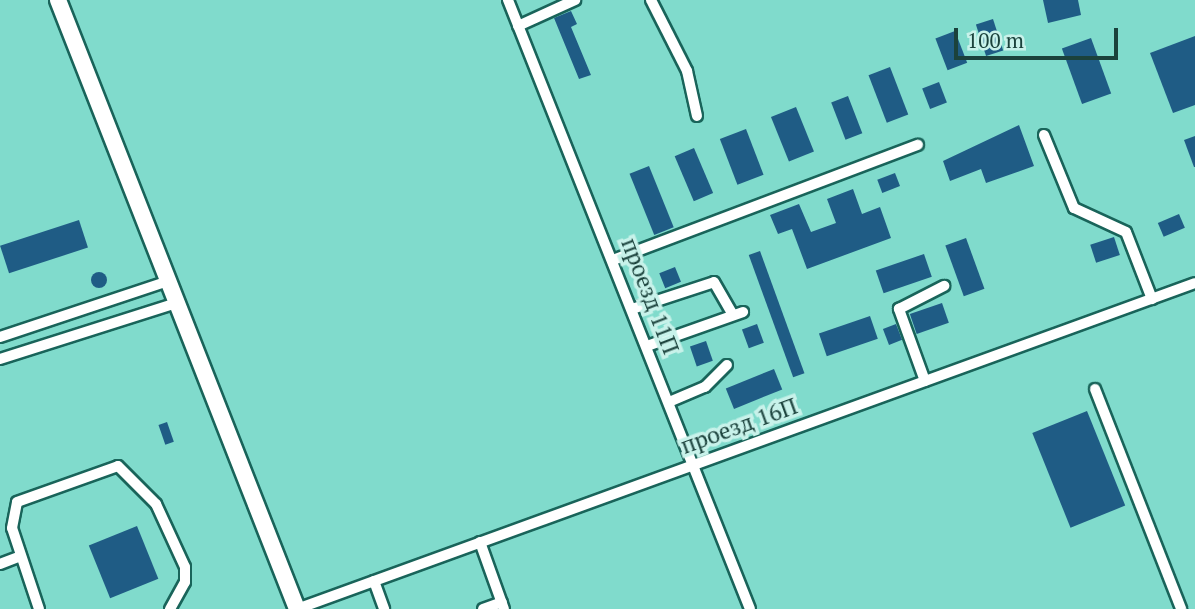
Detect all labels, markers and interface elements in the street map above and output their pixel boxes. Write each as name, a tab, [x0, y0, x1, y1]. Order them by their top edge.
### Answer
scale bar	[957, 14, 1122, 58]
text: 100 m	[967, 26, 1024, 54]
street label: проезд 11П	[615, 234, 685, 358]
street label: проезд 16П	[677, 392, 801, 460]

